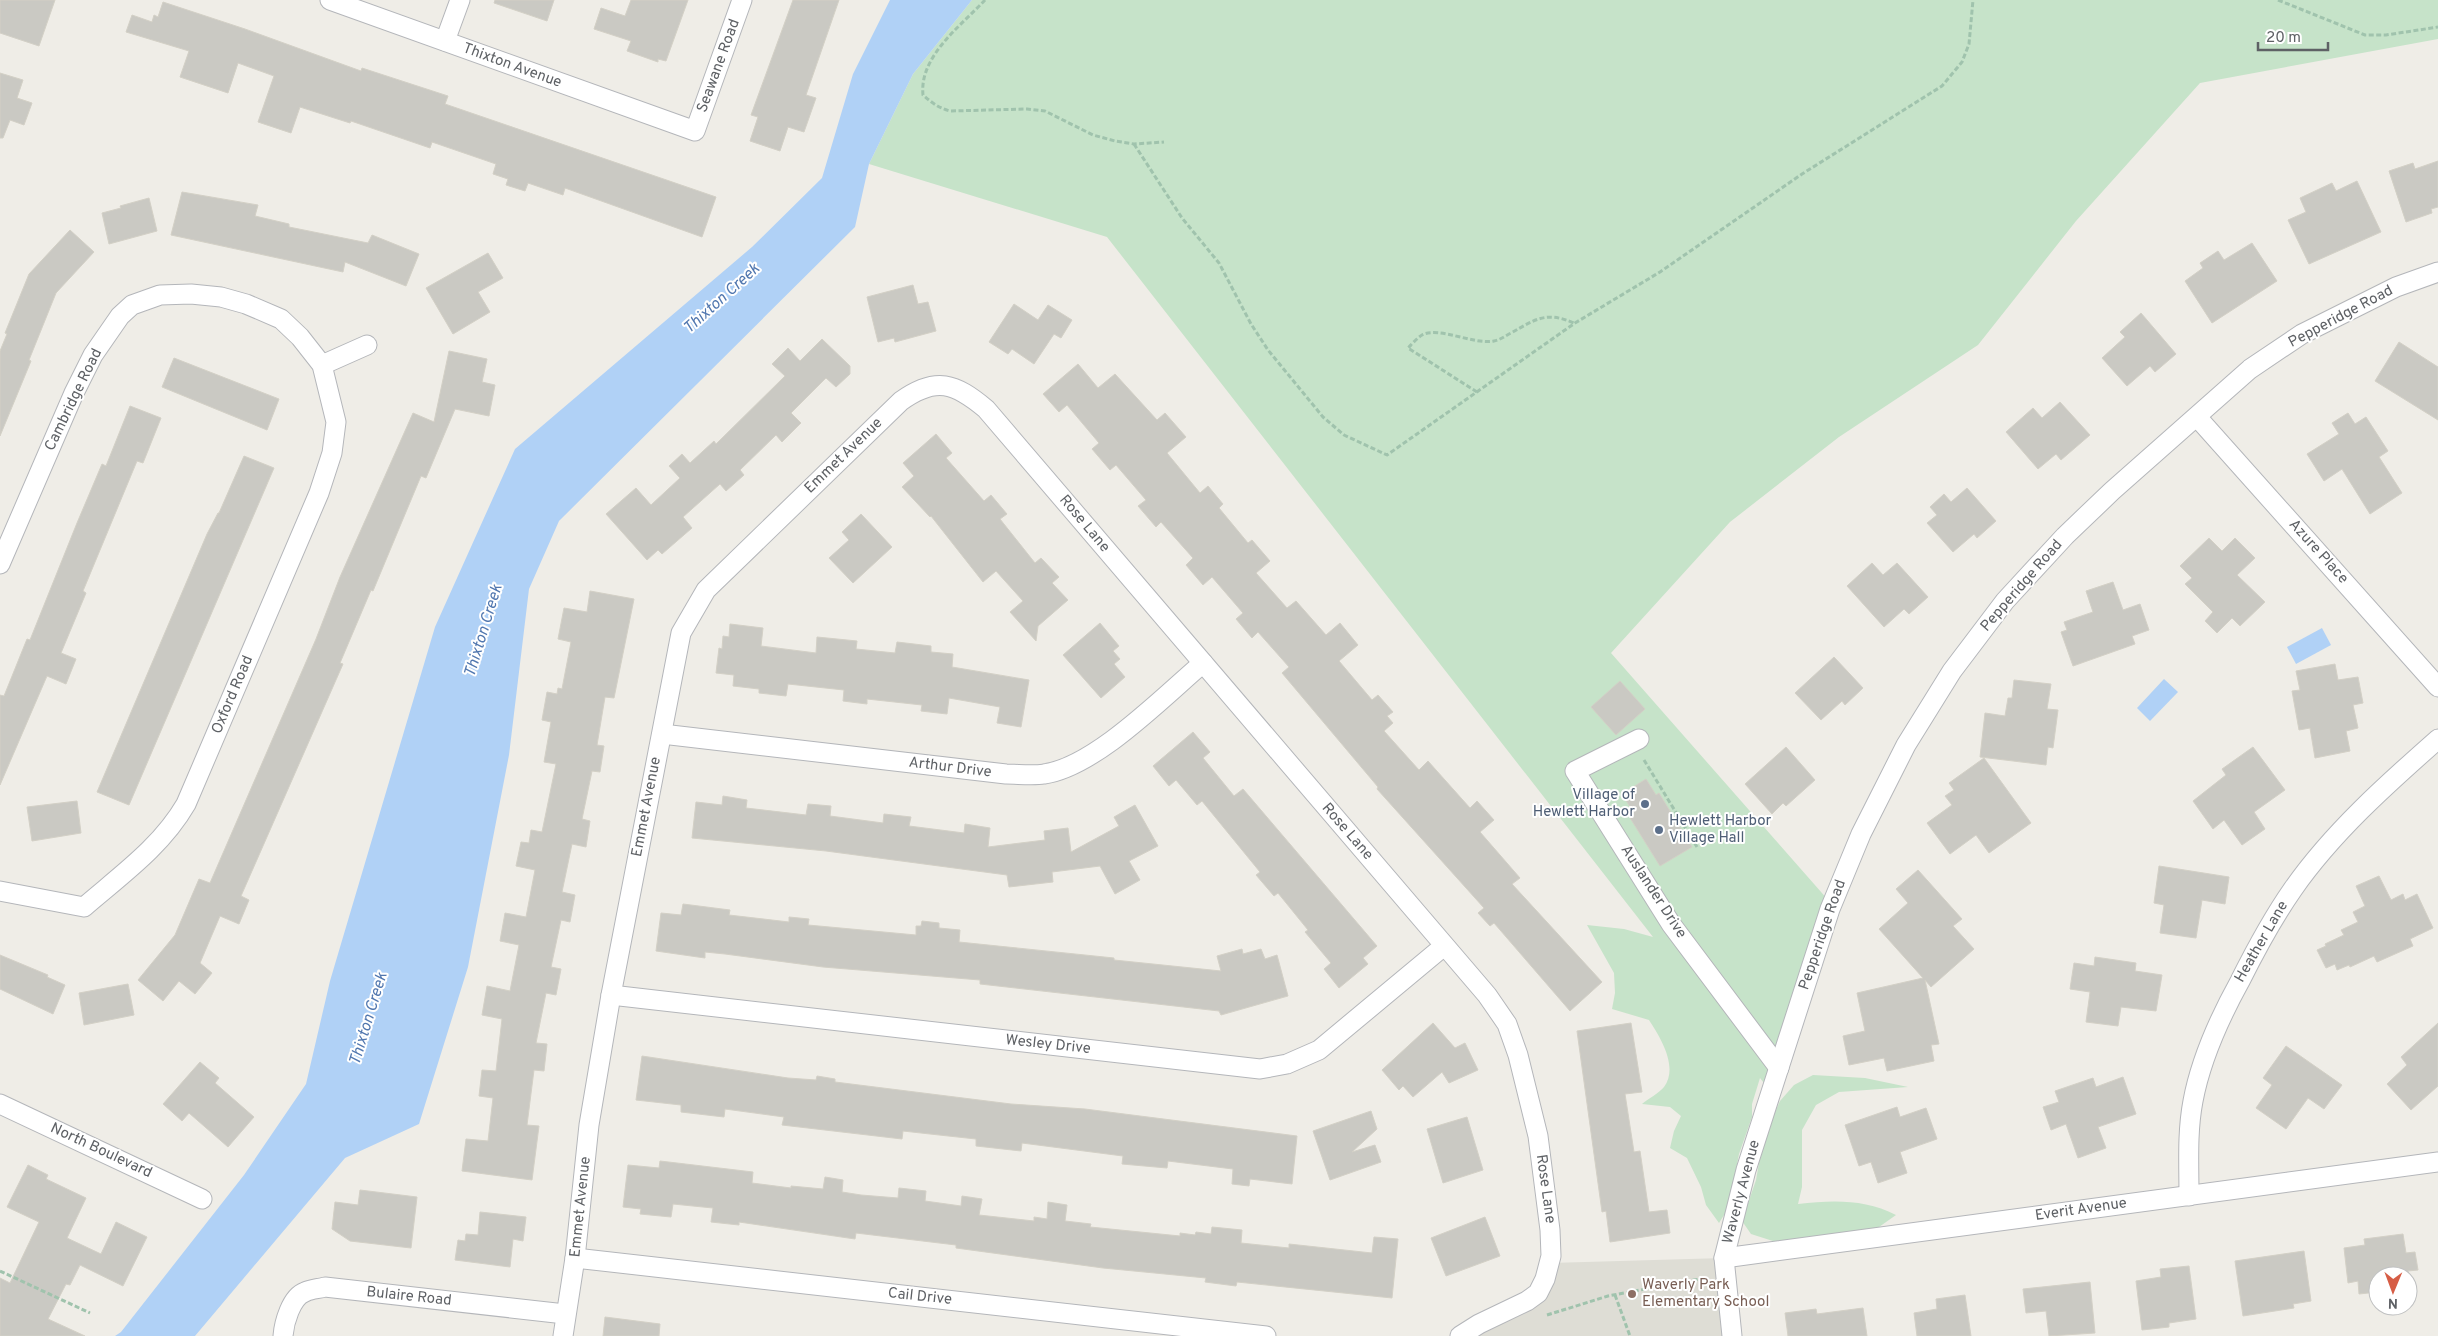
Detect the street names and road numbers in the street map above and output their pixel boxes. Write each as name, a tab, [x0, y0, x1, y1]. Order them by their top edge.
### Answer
street label: Seawane Road	[693, 17, 745, 115]
street label: Thixton Avenue	[460, 39, 564, 93]
street label: Pepperidge Road	[2285, 281, 2397, 353]
street label: Cambridge Road	[41, 346, 107, 454]
street label: Emmet Avenue	[801, 414, 887, 498]
street label: Rose Lane	[1054, 491, 1114, 557]
street label: Azure Place	[2284, 516, 2352, 588]
street label: Pepperidge Road	[1977, 536, 2067, 636]
street label: Oxford Road	[208, 653, 258, 737]
street label: Arthur Drive	[907, 753, 993, 783]
street label: Emmet Avenue	[628, 755, 666, 859]
street label: Rose Lane	[1317, 800, 1377, 864]
street label: Auslander Drive	[1616, 842, 1690, 942]
street label: Pepperidge Road	[1795, 877, 1851, 993]
street label: Heather Lane	[2231, 898, 2293, 986]
street label: Wesley Drive	[1004, 1031, 1092, 1059]
street label: North Boulevard	[47, 1119, 155, 1183]
street label: Waverly Avenue	[1719, 1138, 1765, 1246]
street label: Rose Lane	[1531, 1153, 1559, 1225]
street label: Emmet Avenue	[566, 1156, 596, 1258]
street label: Everit Avenue	[2034, 1194, 2128, 1226]
street label: Bulaire Road	[365, 1283, 453, 1311]
street label: Cail Drive	[887, 1284, 953, 1310]

